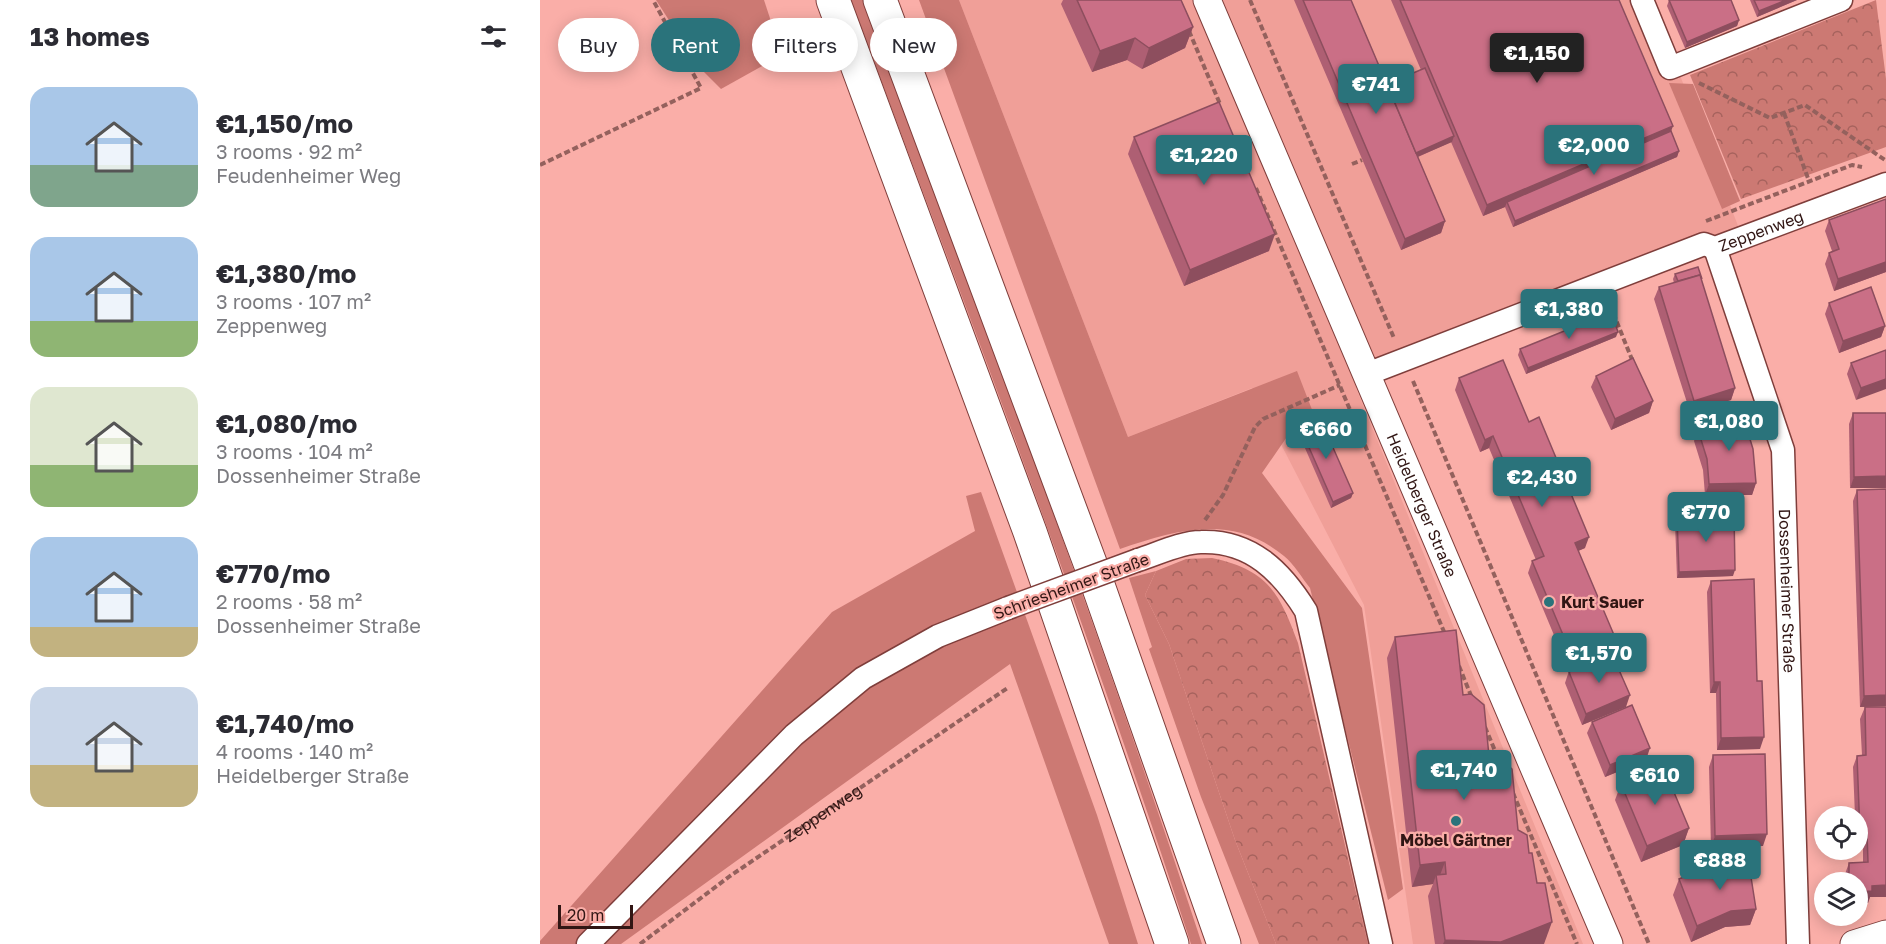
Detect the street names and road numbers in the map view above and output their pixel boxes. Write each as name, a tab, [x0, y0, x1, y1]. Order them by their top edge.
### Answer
street label: Zeppenweg	[1716, 206, 1806, 256]
street label: Heidelberger Straße	[1383, 430, 1462, 580]
street label: Dossenheimer Straße	[1775, 508, 1800, 673]
street label: Schriesheimer Straße	[990, 549, 1152, 623]
street label: Zeppenweg	[780, 780, 865, 846]

